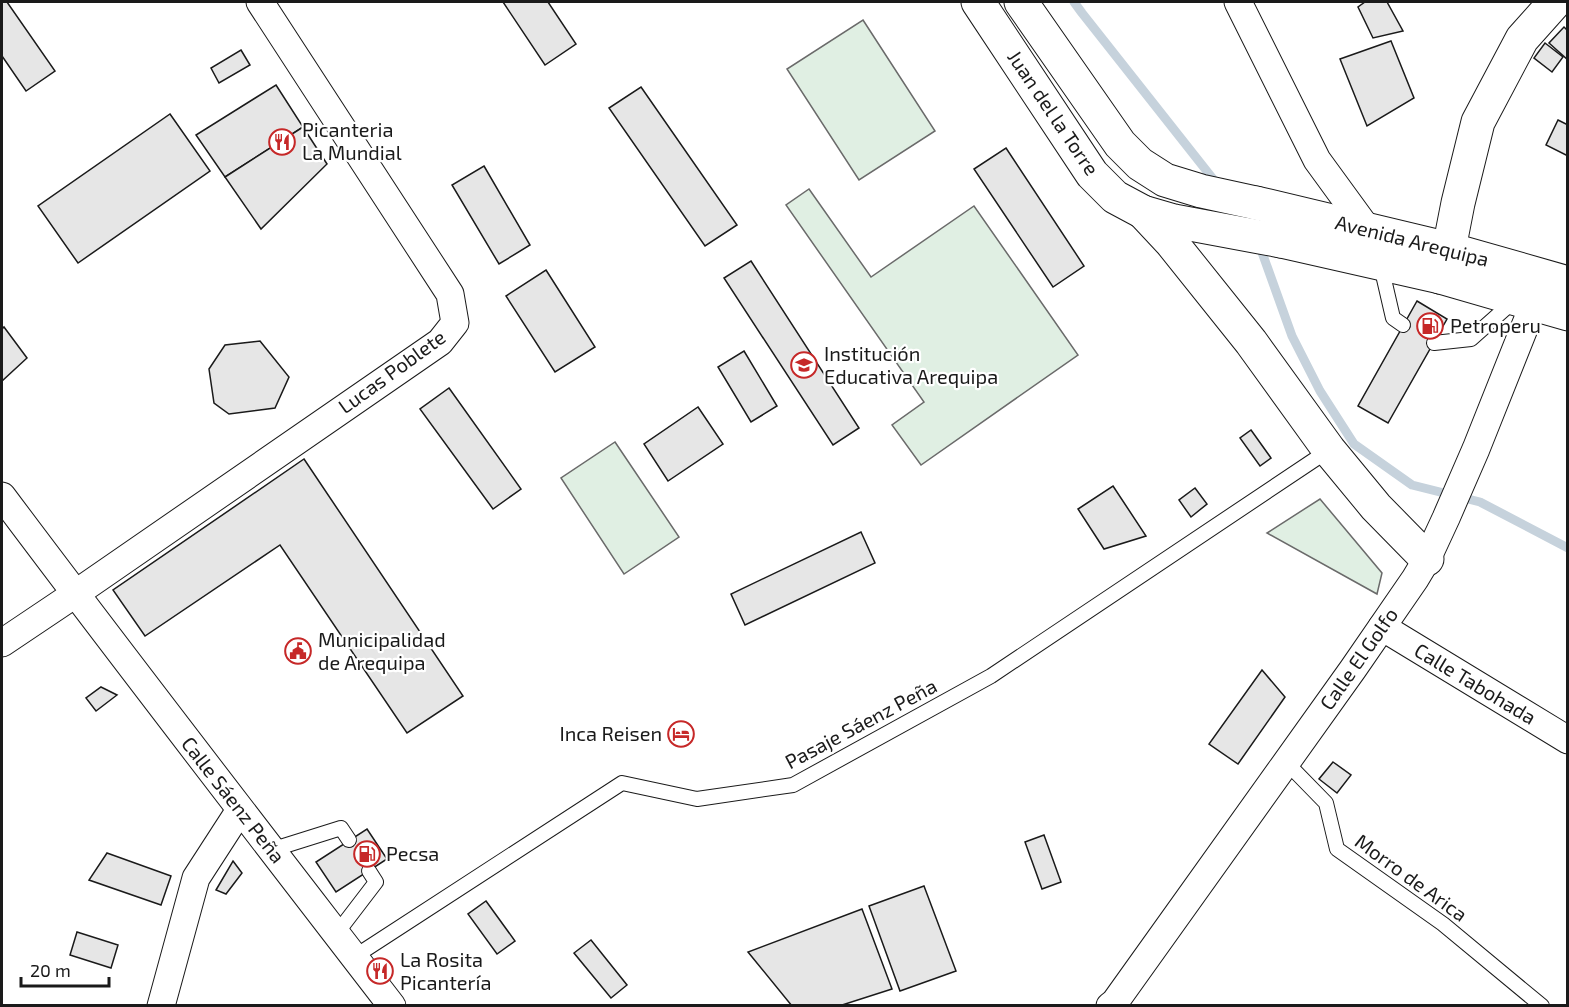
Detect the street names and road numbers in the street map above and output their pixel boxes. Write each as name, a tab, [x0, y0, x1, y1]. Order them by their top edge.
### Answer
street label: Juan del la Torre	[1003, 45, 1104, 179]
street label: Avenida Arequipa	[1333, 209, 1492, 271]
street label: Lucas Poblete	[333, 324, 450, 418]
street label: Calle El Golfo	[1314, 603, 1402, 714]
street label: Calle Tabohada	[1410, 637, 1541, 729]
street label: Pasaje Sáenz Peña	[781, 673, 940, 773]
street label: Calle Sáenz Peña	[177, 731, 291, 867]
street label: Morro de Arica	[1351, 828, 1472, 926]

